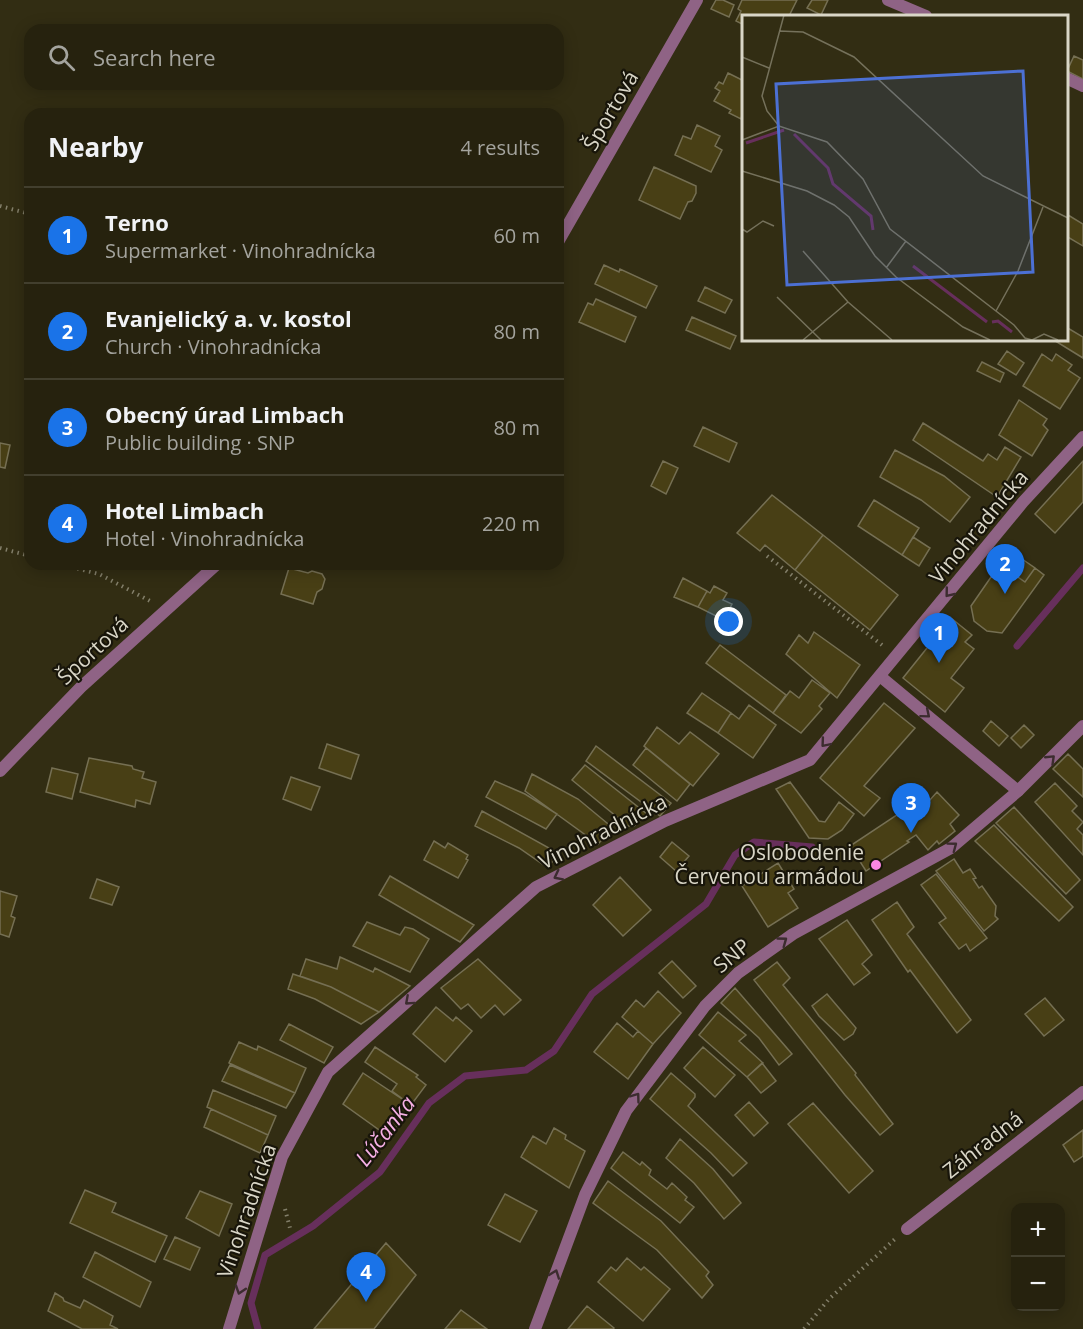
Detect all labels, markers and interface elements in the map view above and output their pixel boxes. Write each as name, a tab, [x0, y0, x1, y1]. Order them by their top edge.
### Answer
inset map	[742, 15, 1068, 340]
search box	[24, 24, 564, 90]
icon: search	[45, 41, 78, 74]
text: Search here	[93, 42, 216, 72]
street label: Športová	[576, 65, 644, 156]
text: Nearby	[48, 129, 143, 165]
text: 4 results	[460, 134, 540, 161]
text: Terno	[105, 207, 169, 237]
text: 1	[62, 222, 73, 249]
text: 60 m	[493, 222, 540, 249]
text: Supermarket · Vinohradnícka	[105, 237, 376, 264]
text: Evanjelický a. v. kostol	[105, 303, 352, 333]
text: 2	[62, 318, 73, 345]
text: 80 m	[493, 318, 540, 345]
text: Church · Vinohradnícka	[105, 333, 321, 360]
text: Obecný úrad Limbach	[105, 399, 345, 429]
text: 3	[62, 414, 73, 441]
text: 80 m	[493, 414, 540, 441]
text: Public building · SNP	[105, 429, 295, 456]
street label: Vinohradnícka	[922, 464, 1034, 589]
text: Hotel Limbach	[105, 495, 264, 525]
text: 4	[62, 510, 73, 537]
text: 220 m	[482, 510, 540, 537]
text: Hotel · Vinohradnícka	[105, 525, 304, 552]
pin: 2	[986, 544, 1024, 594]
one-way arrow	[945, 586, 956, 597]
your location	[714, 607, 743, 636]
street label: Športová	[51, 610, 134, 690]
pin: 1	[920, 614, 958, 663]
one-way arrow	[919, 707, 930, 718]
one-way arrow	[821, 736, 832, 747]
one-way arrow	[1043, 755, 1054, 766]
pin: 3	[892, 784, 930, 833]
street label: Vinohradnícka	[534, 787, 671, 875]
place label: Oslobodenie Červenou armádou	[675, 838, 864, 890]
one-way arrow	[946, 842, 957, 853]
marker: Oslobodenie Červenou armádou	[869, 858, 883, 872]
one-way arrow	[554, 869, 564, 880]
street label: SNP	[707, 932, 756, 979]
one-way arrow	[776, 937, 787, 948]
one-way arrow	[405, 994, 416, 1005]
water label: Lúčanka	[347, 1089, 421, 1172]
one-way arrow	[629, 1093, 640, 1104]
street label: Záhradná	[937, 1104, 1028, 1184]
street label: Vinohradnícka	[210, 1140, 282, 1282]
map controls	[1011, 1203, 1065, 1311]
button: +	[1011, 1203, 1065, 1257]
pin: 4	[346, 1252, 386, 1302]
button: −	[1011, 1257, 1065, 1311]
one-way arrow	[548, 1269, 560, 1280]
one-way arrow	[235, 1284, 248, 1295]

